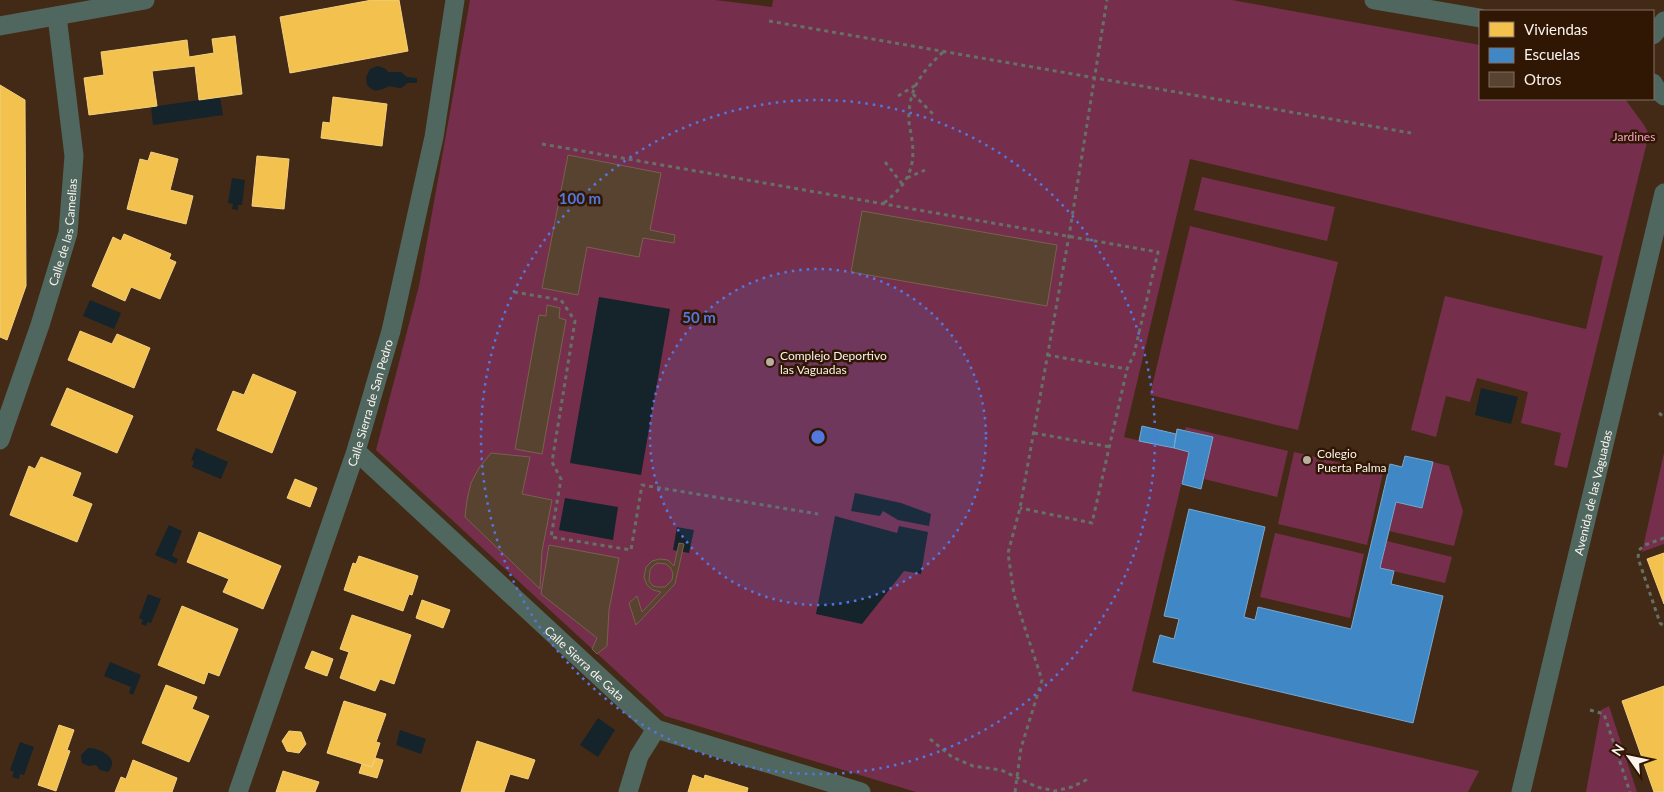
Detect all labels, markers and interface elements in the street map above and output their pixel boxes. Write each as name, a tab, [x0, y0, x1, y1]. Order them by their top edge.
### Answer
legend	[1479, 10, 1654, 100]
text: Viviendas	[1524, 20, 1588, 38]
text: Escuelas	[1524, 45, 1580, 63]
text: Otros	[1524, 70, 1562, 88]
park label: Jardines	[1613, 129, 1655, 144]
street label: Calle de las Camelias	[45, 178, 80, 287]
text: 100 m	[559, 189, 601, 207]
text: 50 m	[682, 308, 716, 326]
street label: Calle Sierra de San Pedro	[344, 337, 396, 468]
place label: Complejo Deportivo las Vaguadas	[780, 348, 887, 377]
marker: Complejo Deportivo las Vaguadas	[764, 356, 776, 368]
centre of rings	[809, 428, 827, 446]
street label: Avenida de las Vaguadas	[1570, 428, 1615, 557]
place label: Colegio Puerta Palma	[1317, 446, 1387, 475]
marker: Colegio Puerta Palma	[1301, 454, 1313, 466]
street label: Calle Sierra de Gata	[542, 622, 628, 704]
north arrow	[1604, 732, 1654, 782]
text: N	[1608, 740, 1628, 759]

